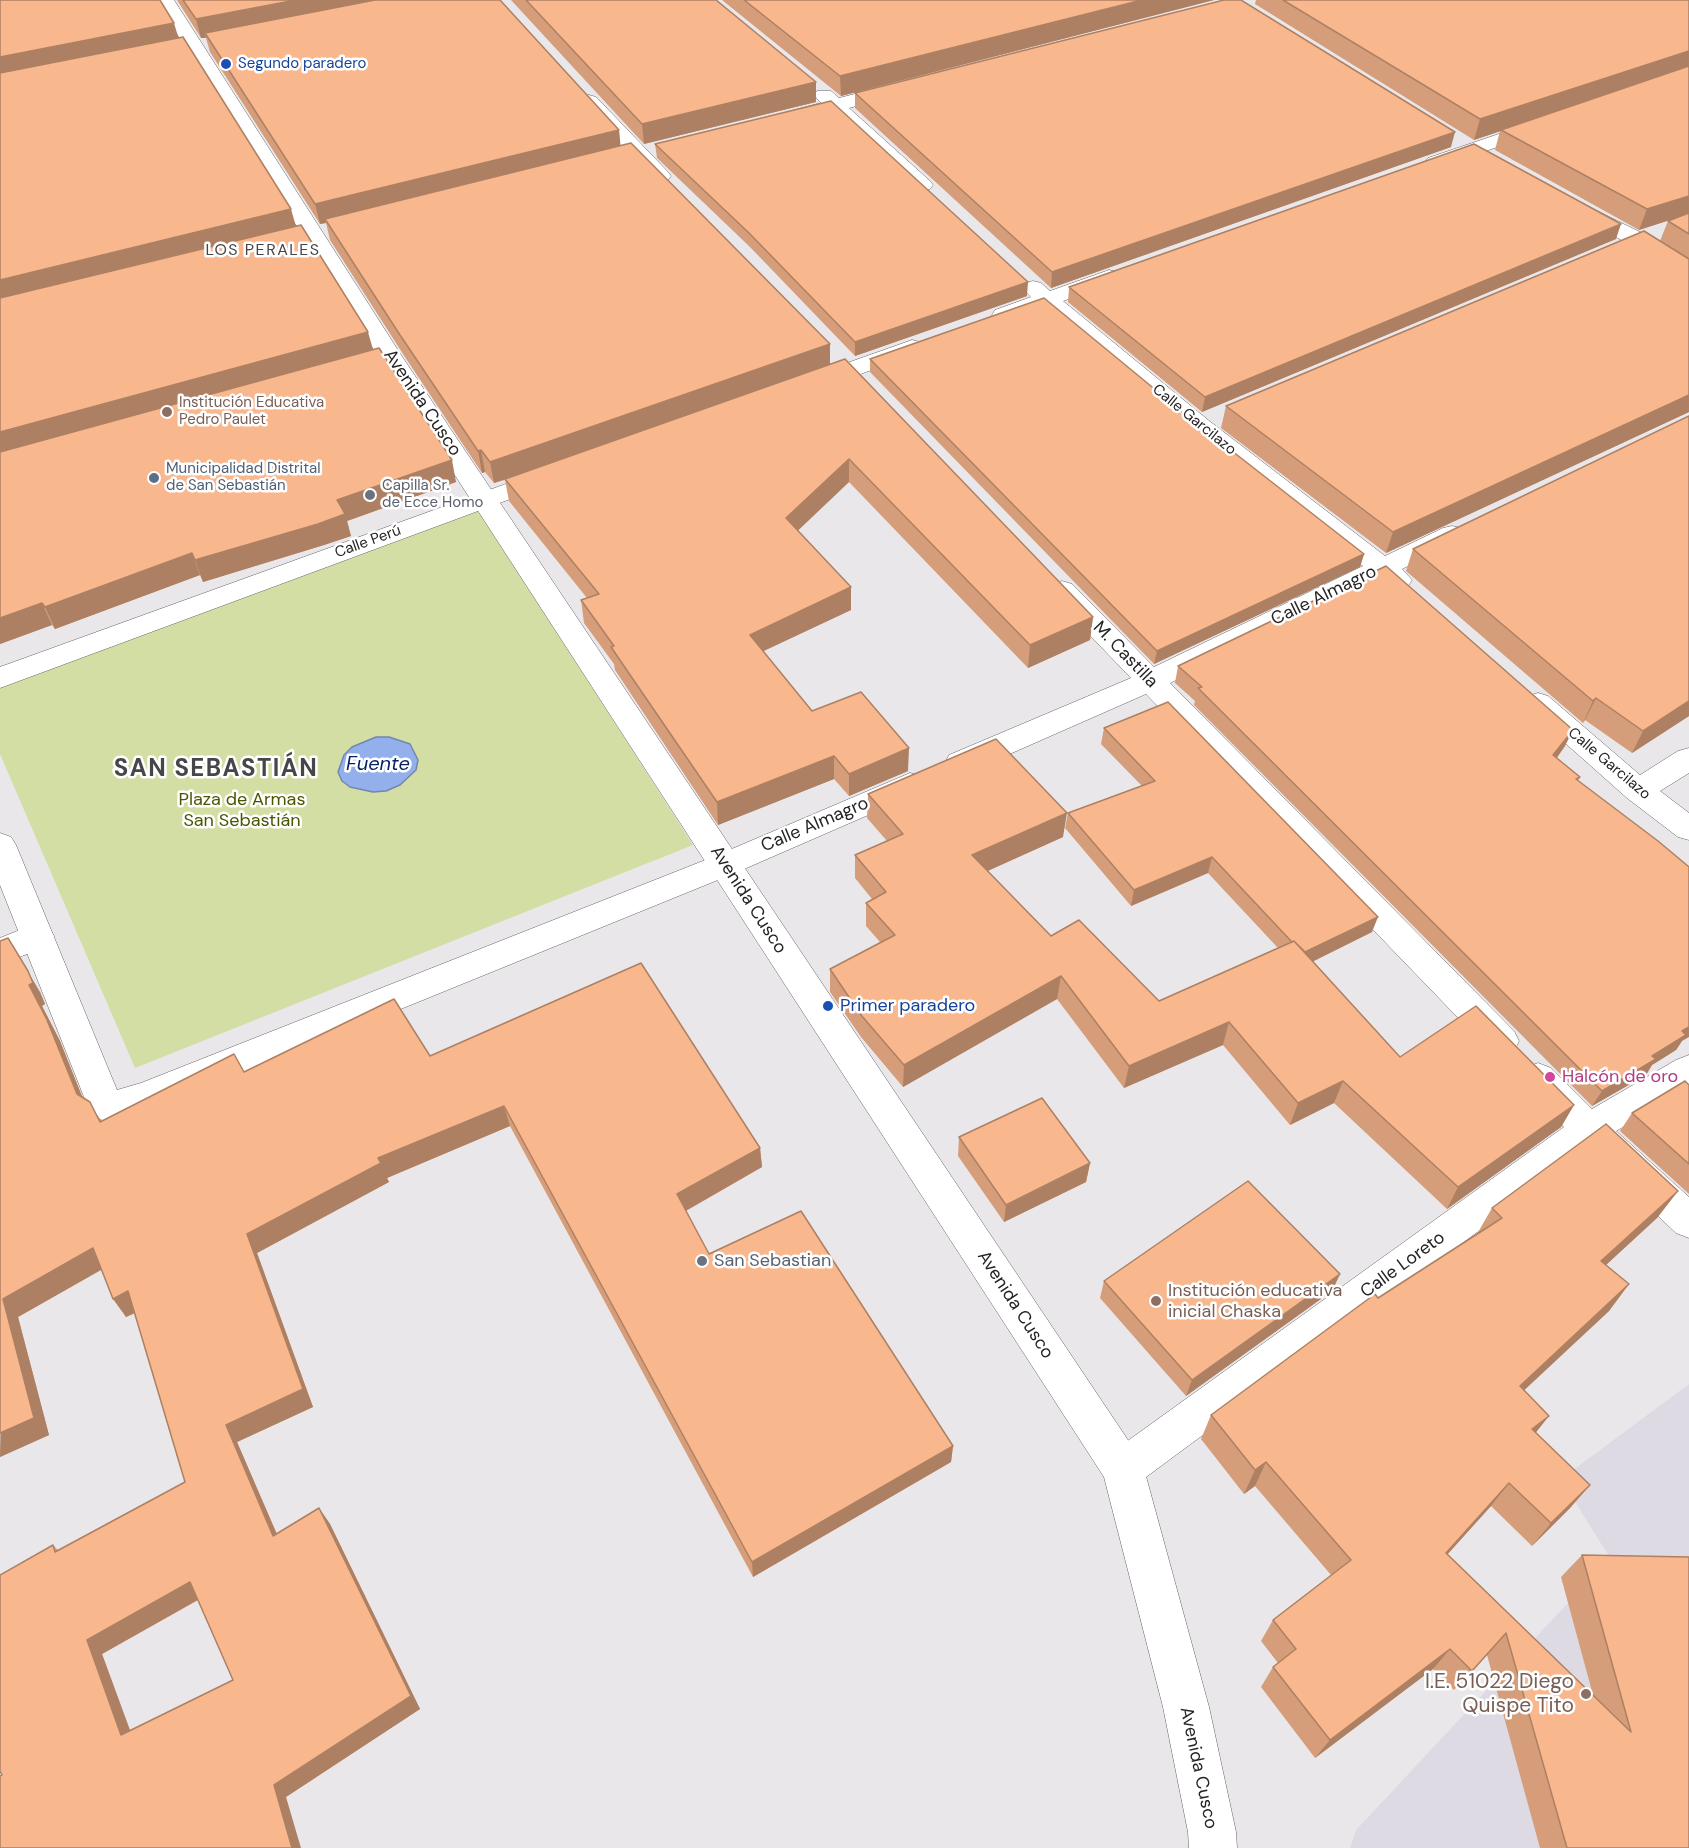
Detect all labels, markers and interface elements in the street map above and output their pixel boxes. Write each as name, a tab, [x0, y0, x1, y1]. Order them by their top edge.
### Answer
place label: Segundo paradero	[238, 55, 366, 73]
marker: Segundo paradero	[219, 57, 233, 71]
district label: LOS PERALES	[205, 241, 321, 261]
street label: Avenida Cusco	[378, 346, 466, 460]
street label: Calle Garcilazo	[1149, 381, 1239, 459]
place label: Institución Educativa Pedro Paulet	[179, 394, 324, 429]
marker: Institución Educativa Pedro Paulet	[160, 405, 174, 419]
place label: Municipalidad Distrital de San Sebastián	[166, 460, 321, 495]
marker: Municipalidad Distrital de San Sebastián	[147, 471, 161, 485]
place label: Capilla Sr. de Ecce Homo	[382, 477, 483, 512]
marker: Capilla Sr. de Ecce Homo	[363, 488, 377, 502]
street label: Calle Perú	[332, 522, 404, 562]
street label: Calle Almagro	[1268, 561, 1380, 631]
street label: M. Castilla	[1088, 617, 1162, 693]
street label: Calle Garcilazo	[1564, 724, 1654, 804]
water label: Fuente	[346, 753, 410, 777]
district label: SAN SEBASTIÁN	[114, 756, 318, 784]
park label: Plaza de Armas San Sebastián	[179, 789, 305, 832]
street label: Calle Almagro	[758, 793, 872, 857]
street label: Avenida Cusco	[705, 842, 791, 958]
place label: Primer paradero	[840, 995, 975, 1017]
marker: Primer paradero	[821, 999, 835, 1013]
place label: Halcón de oro	[1562, 1066, 1678, 1088]
marker: Halcón de oro	[1543, 1070, 1557, 1084]
street label: Calle Loreto	[1357, 1227, 1449, 1303]
street label: Avenida Cusco	[972, 1247, 1058, 1363]
place label: San Sebastian	[714, 1250, 831, 1272]
marker: San Sebastian	[695, 1254, 709, 1268]
place label: Institución educativa inicial Chaska	[1168, 1280, 1342, 1322]
marker: Institución educativa inicial Chaska	[1149, 1294, 1163, 1308]
place label: I.E. 51022 Diego Quispe Tito	[1425, 1669, 1574, 1719]
marker: I.E. 51022 Diego Quispe Tito	[1579, 1687, 1593, 1701]
street label: Avenida Cusco	[1175, 1705, 1221, 1831]

